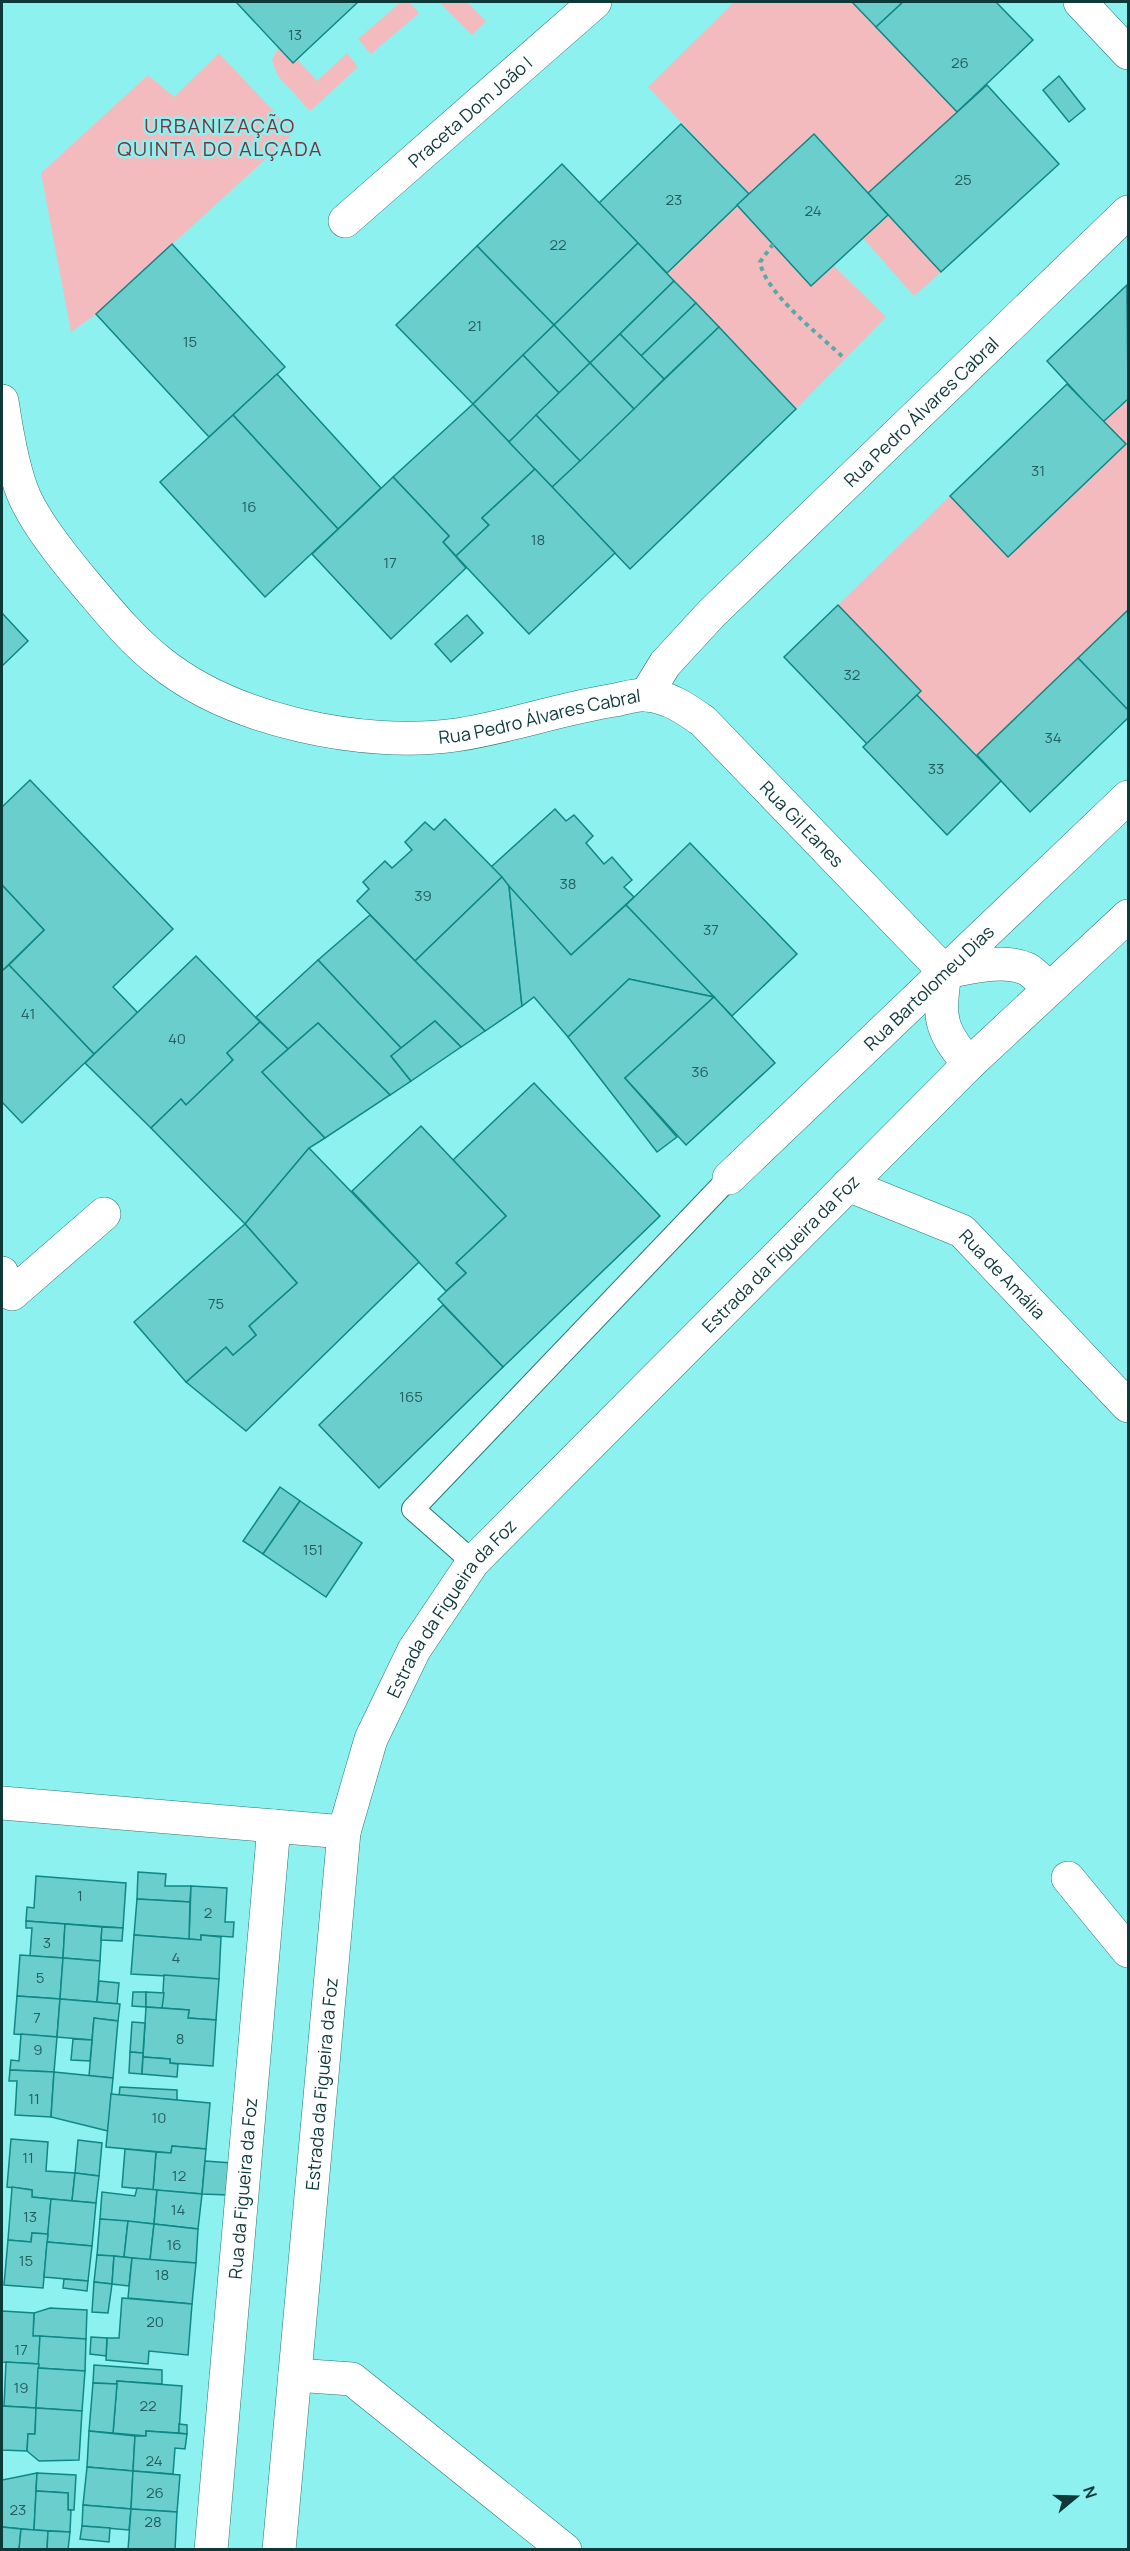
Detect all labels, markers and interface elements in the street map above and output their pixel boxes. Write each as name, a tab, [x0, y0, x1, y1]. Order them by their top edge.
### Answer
house number: 13	[288, 24, 302, 45]
street label: Praceta Dom João I	[403, 51, 537, 172]
house number: 26	[951, 52, 969, 73]
district label: URBANIZAÇÃO QUINTA DO ALÇADA	[117, 112, 323, 162]
house number: 25	[954, 169, 972, 190]
house number: 23	[666, 189, 682, 210]
house number: 24	[804, 200, 822, 221]
house number: 22	[549, 234, 567, 255]
house number: 21	[468, 315, 482, 336]
house number: 15	[183, 331, 197, 352]
street label: Rua Pedro Álvares Cabral	[838, 331, 1004, 492]
house number: 31	[1031, 460, 1045, 481]
house number: 16	[241, 496, 257, 517]
house number: 18	[531, 529, 545, 550]
house number: 17	[383, 552, 397, 573]
house number: 32	[844, 664, 860, 685]
street label: Rua Pedro Álvares Cabral	[437, 683, 642, 749]
house number: 34	[1044, 727, 1062, 748]
house number: 33	[928, 758, 944, 779]
street label: Rua Gil Eanes	[755, 775, 849, 872]
house number: 38	[559, 873, 577, 894]
house number: 39	[414, 885, 432, 906]
house number: 37	[703, 919, 719, 940]
street label: Rua Bartolomeu Dias	[858, 920, 999, 1055]
house number: 41	[21, 1003, 35, 1024]
house number: 40	[168, 1028, 186, 1049]
house number: 36	[691, 1061, 709, 1082]
street label: Estrada da Figueira da Foz	[696, 1169, 864, 1338]
street label: Rua de Amália	[954, 1224, 1051, 1324]
house number: 75	[208, 1293, 224, 1314]
house number: 165	[399, 1386, 423, 1407]
street label: Estrada da Figueira da Foz	[381, 1514, 521, 1702]
house number: 151	[303, 1539, 323, 1560]
house number: 1	[77, 1885, 83, 1906]
house number: 2	[204, 1902, 212, 1923]
house number: 3	[43, 1932, 51, 1953]
house number: 4	[172, 1947, 181, 1968]
house number: 5	[36, 1967, 44, 1988]
street label: Estrada da Figueira da Foz	[300, 1976, 343, 2191]
house number: 7	[33, 2007, 41, 2028]
house number: 8	[176, 2028, 184, 2049]
house number: 9	[33, 2039, 43, 2060]
house number: 11	[28, 2088, 40, 2109]
street label: Rua da Figueira da Foz	[223, 2097, 262, 2280]
house number: 10	[152, 2107, 167, 2128]
house number: 11	[22, 2147, 34, 2168]
house number: 12	[172, 2165, 186, 2186]
house number: 14	[171, 2199, 185, 2220]
house number: 13	[23, 2206, 37, 2227]
house number: 16	[166, 2234, 182, 2255]
house number: 15	[19, 2250, 33, 2271]
house number: 18	[155, 2264, 169, 2285]
house number: 20	[146, 2311, 164, 2332]
house number: 17	[14, 2339, 28, 2360]
house number: 19	[13, 2377, 29, 2398]
house number: 22	[139, 2395, 157, 2416]
house number: 24	[145, 2450, 163, 2471]
north arrow	[1046, 2467, 1106, 2527]
house number: 26	[146, 2482, 164, 2503]
text: N	[1078, 2483, 1102, 2501]
house number: 23	[10, 2499, 26, 2520]
house number: 28	[144, 2511, 162, 2532]

